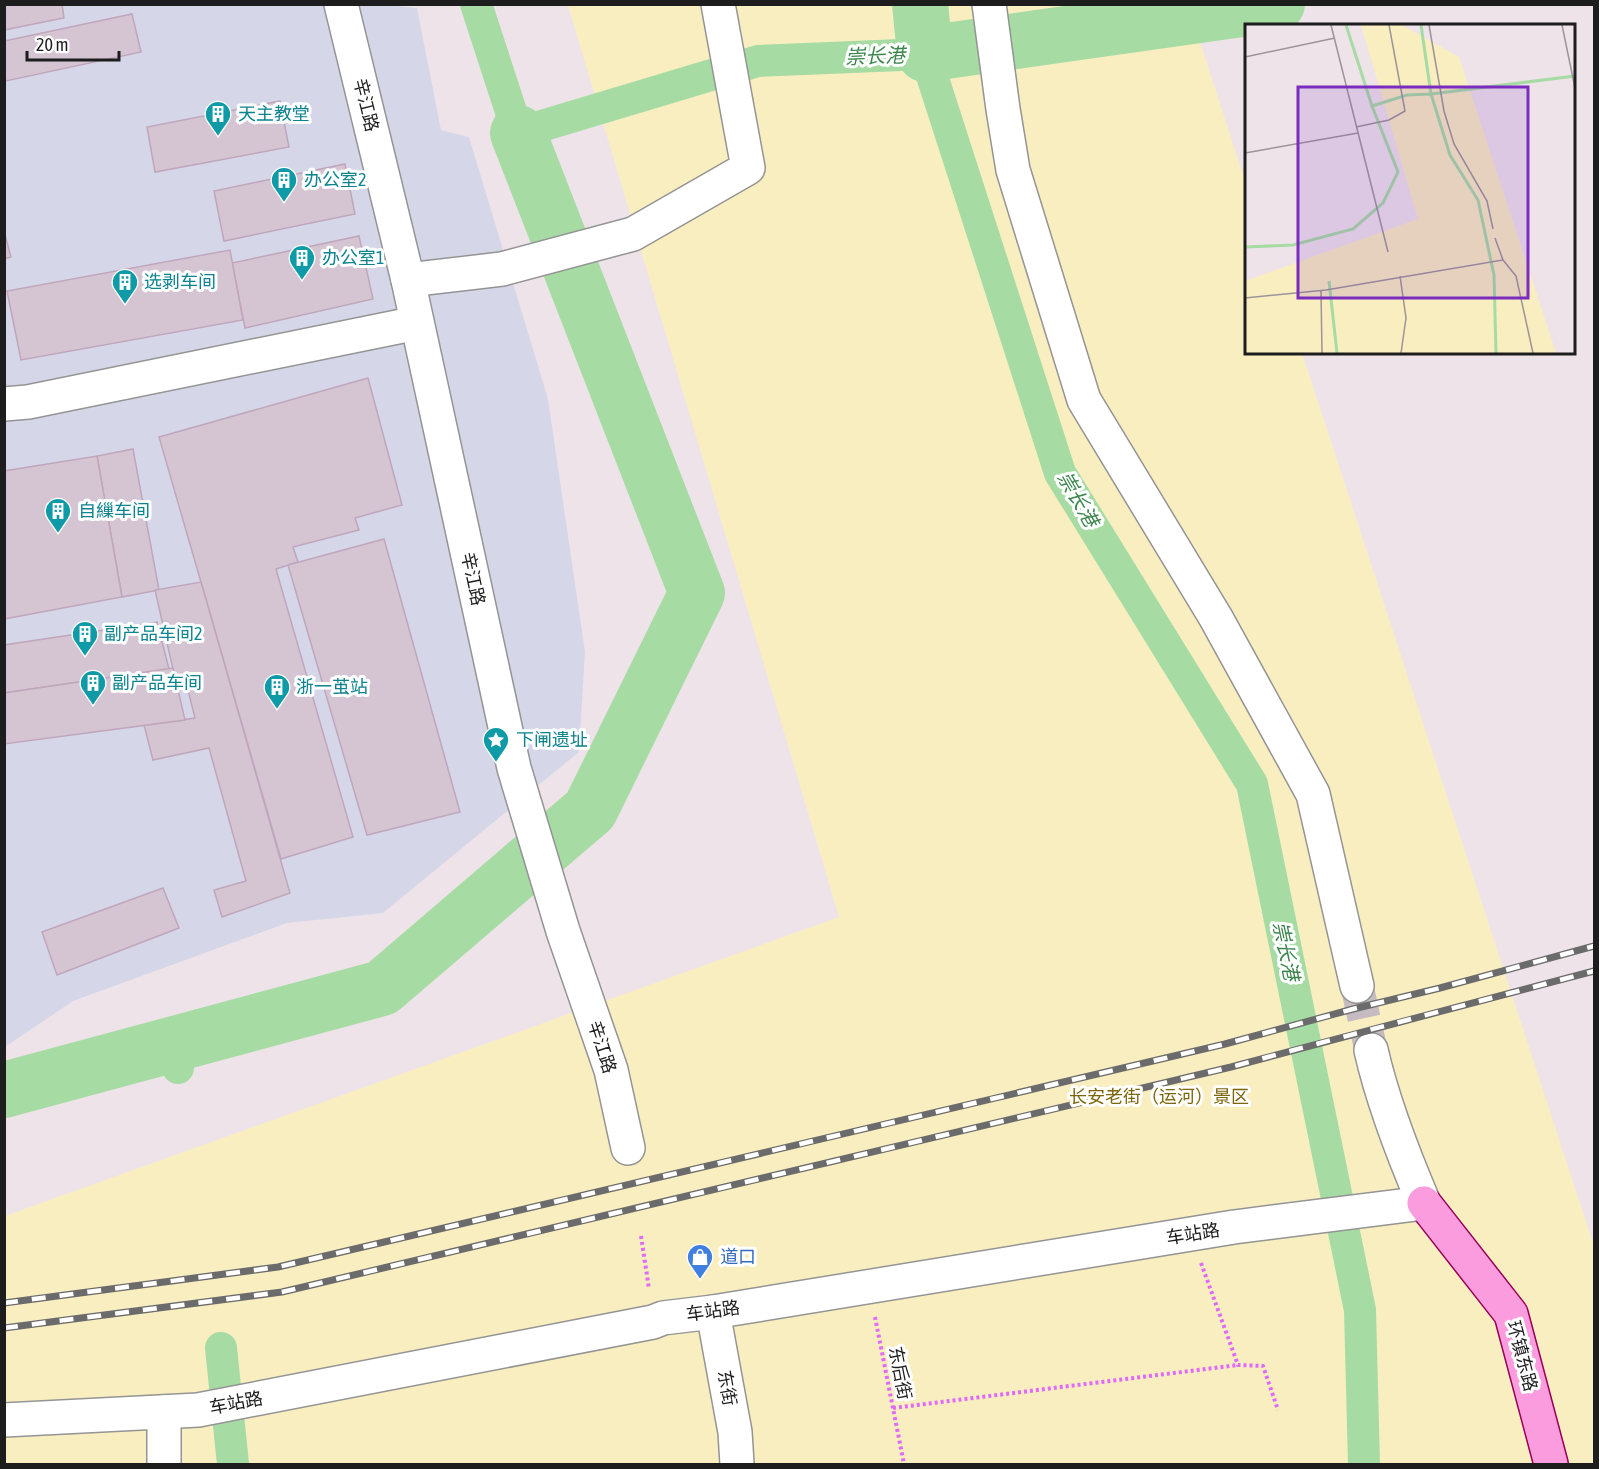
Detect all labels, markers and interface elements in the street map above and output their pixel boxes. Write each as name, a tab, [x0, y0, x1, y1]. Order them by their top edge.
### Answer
scale bar	[27, 24, 118, 62]
inset map	[1245, 24, 1575, 354]
text: 20 m	[36, 34, 68, 55]
water label: 崇长港	[845, 43, 908, 68]
street label: 辛江路	[350, 76, 383, 134]
building icon: 天主教堂	[203, 99, 233, 137]
place label: 天主教堂	[238, 103, 310, 124]
building icon: 办公室2	[269, 165, 299, 203]
place label: 办公室2	[304, 169, 366, 190]
building icon: 办公室1	[287, 243, 317, 281]
place label: 办公室1	[322, 247, 384, 268]
building icon: 选剥车间	[110, 267, 140, 305]
place label: 选剥车间	[144, 271, 216, 292]
water label: 崇长港	[1053, 467, 1105, 533]
building icon: 自繅车间	[43, 496, 73, 534]
place label: 自繅车间	[78, 500, 150, 521]
street label: 辛江路	[458, 550, 489, 607]
building icon: 副产品车间2	[70, 619, 100, 657]
place label: 副产品车间2	[104, 623, 202, 644]
building icon: 副产品车间	[78, 668, 108, 706]
place label: 副产品车间	[112, 672, 202, 693]
building icon: 浙一茧站	[262, 672, 292, 710]
place label: 浙一茧站	[296, 676, 368, 697]
place icon: 下闸遗址	[481, 725, 511, 763]
place label: 下闸遗址	[516, 729, 588, 750]
water label: 崇长港	[1269, 919, 1305, 986]
street label: 辛江路	[584, 1018, 621, 1076]
park label: 长安老街（运河）景区	[1069, 1086, 1249, 1107]
street label: 车站路	[1165, 1219, 1221, 1248]
shop icon: 道口	[685, 1242, 715, 1280]
place label: 道口	[720, 1246, 756, 1267]
street label: 车站路	[685, 1296, 741, 1325]
street label: 环镇东路	[1503, 1318, 1542, 1393]
street label: 东后街	[885, 1344, 916, 1401]
street label: 东街	[714, 1368, 741, 1407]
street label: 车站路	[207, 1387, 264, 1418]

